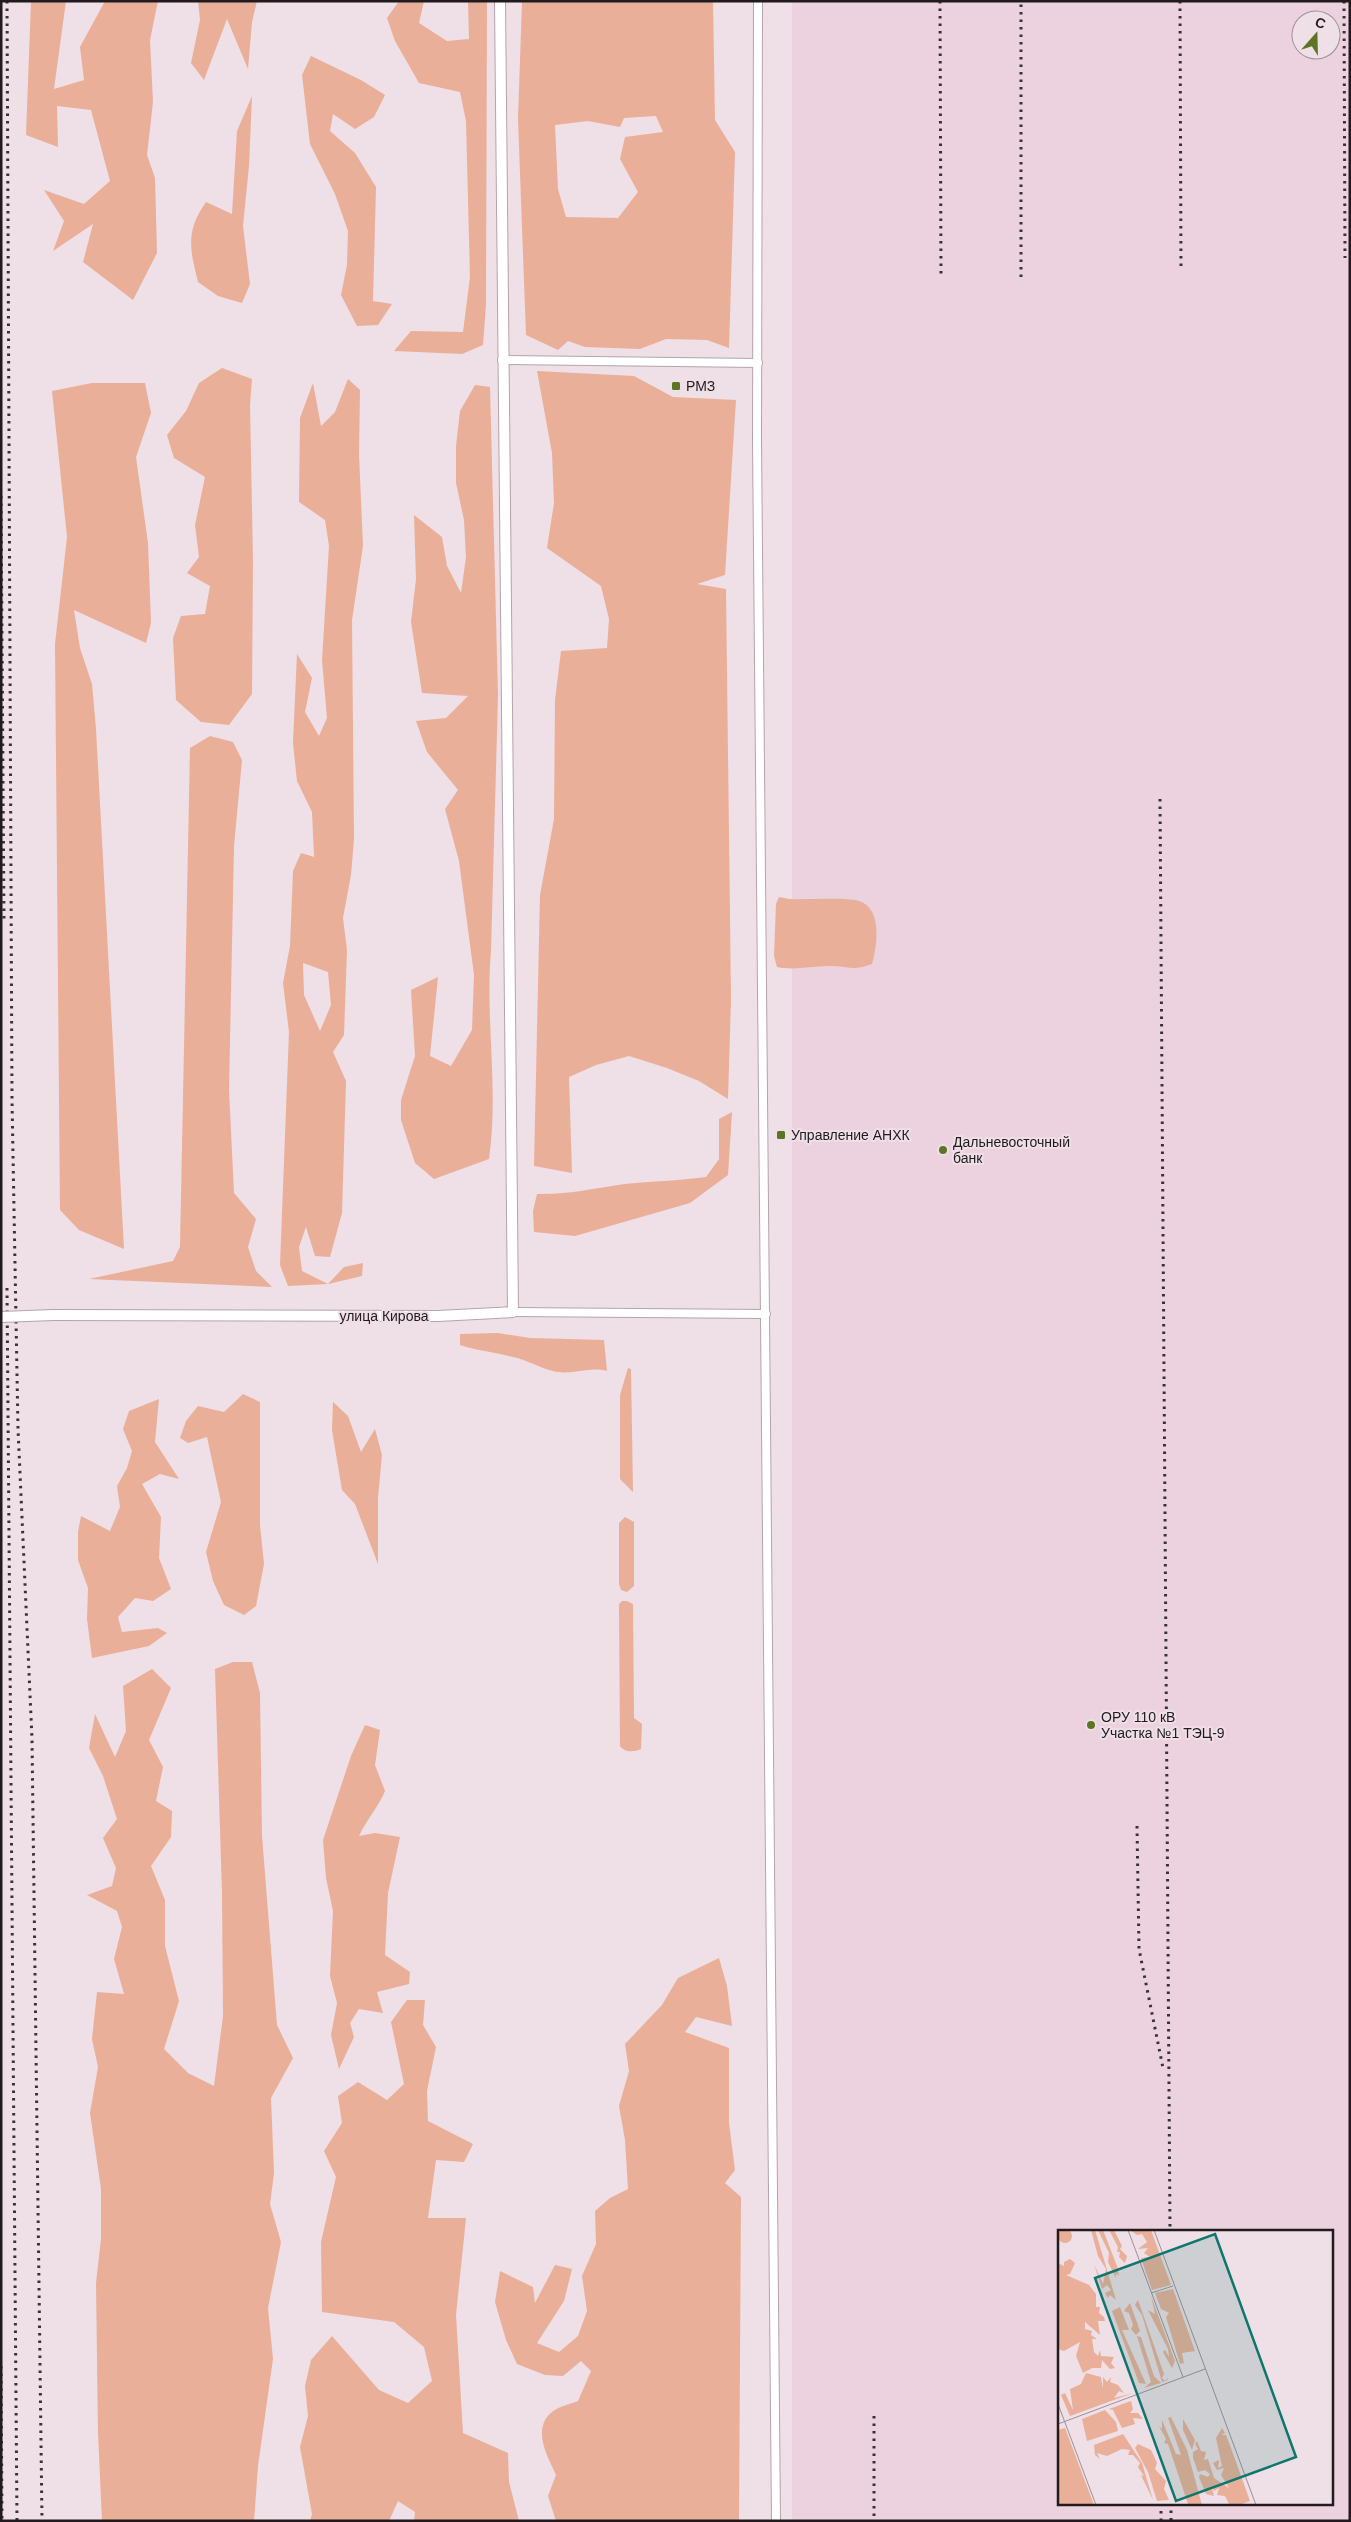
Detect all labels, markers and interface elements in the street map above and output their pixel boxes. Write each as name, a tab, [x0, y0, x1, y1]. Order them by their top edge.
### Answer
north arrow	[1291, 10, 1341, 60]
text: С	[1313, 14, 1328, 32]
place label: РМЗ	[686, 378, 715, 394]
marker: РМЗ	[670, 380, 682, 392]
place label: Управление АНХК	[791, 1127, 911, 1143]
marker: Управление АНХК	[775, 1129, 787, 1141]
place label: Дальневосточный банк	[953, 1134, 1070, 1166]
marker: Дальневосточный банк	[937, 1144, 949, 1156]
street label: улица Кирова	[340, 1308, 429, 1324]
place label: ОРУ 110 кВ Участка №1 ТЭЦ-9	[1101, 1709, 1225, 1741]
marker: ОРУ 110 кВ Участка №1 ТЭЦ-9	[1085, 1719, 1097, 1731]
inset map	[1058, 2230, 1334, 2504]

